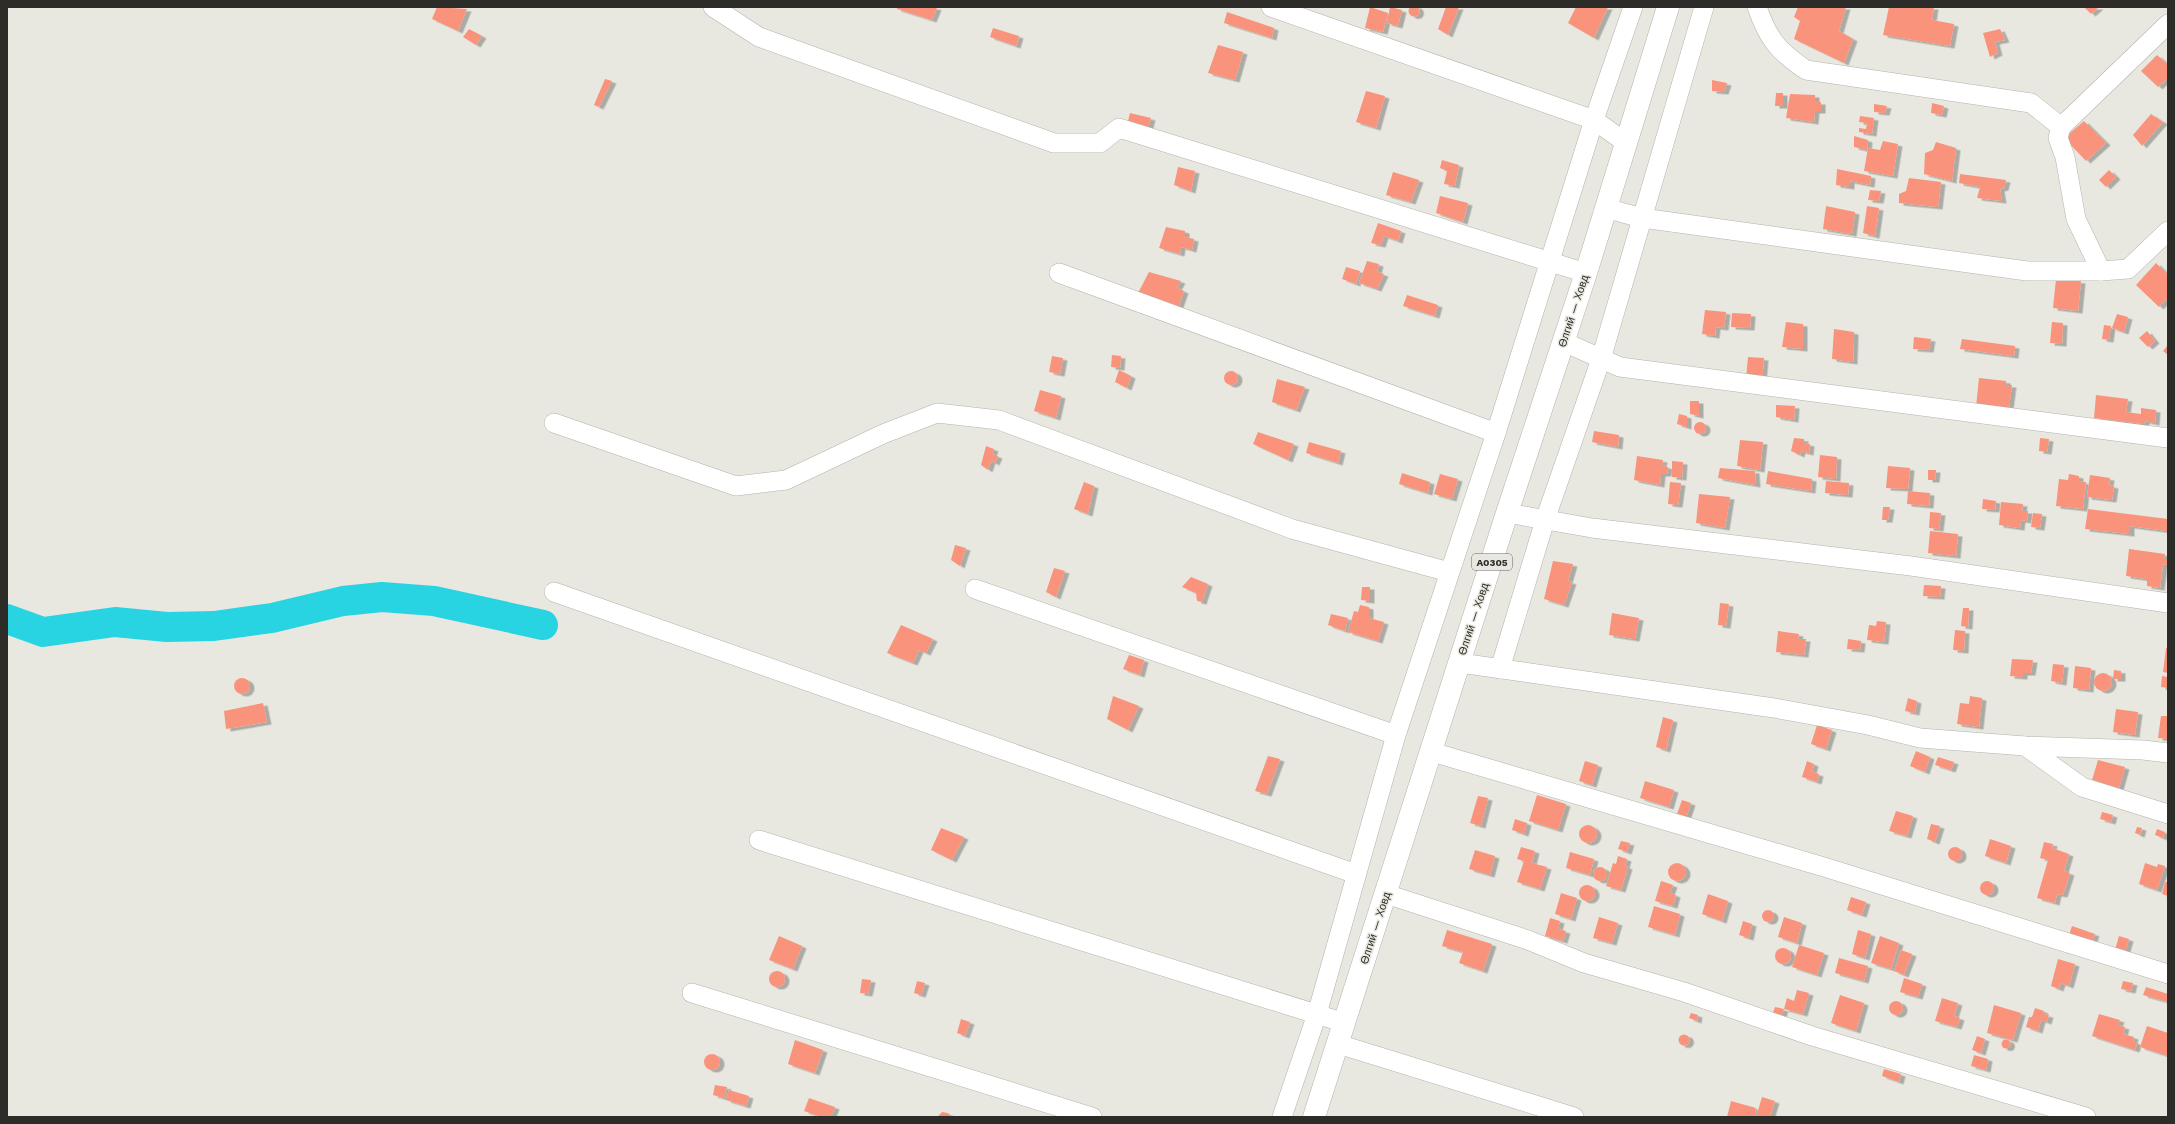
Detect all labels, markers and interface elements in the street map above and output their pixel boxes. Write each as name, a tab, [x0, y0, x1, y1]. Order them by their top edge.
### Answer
street label: Өлгий — Ховд	[1556, 273, 1591, 349]
road number: A0305	[1472, 554, 1512, 570]
street label: Өлгий — Ховд	[1456, 581, 1491, 657]
street label: Өлгий — Ховд	[1358, 890, 1393, 966]

